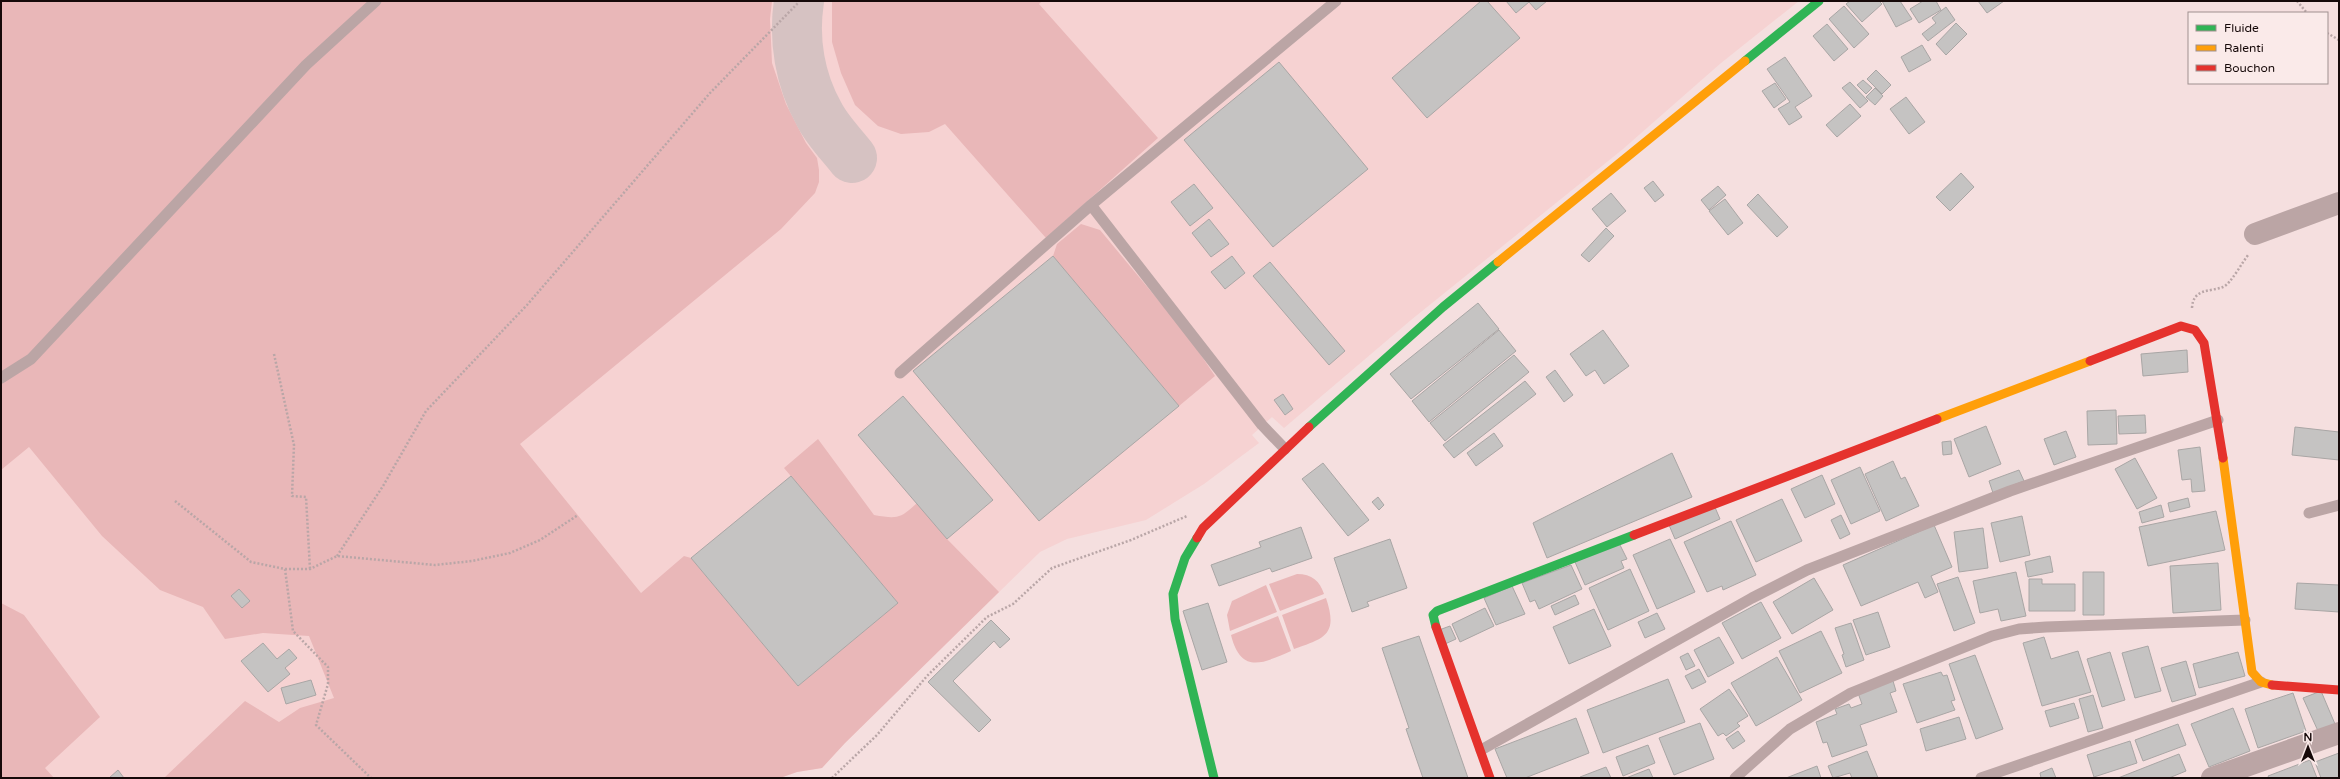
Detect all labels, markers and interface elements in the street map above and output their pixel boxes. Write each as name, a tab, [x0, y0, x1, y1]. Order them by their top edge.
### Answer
legend	[2188, 12, 2328, 84]
text: Fluide	[2224, 21, 2259, 35]
text: Ralenti	[2224, 41, 2264, 55]
text: Bouchon	[2224, 61, 2275, 75]
north arrow	[2288, 727, 2328, 767]
text: N	[2304, 731, 2312, 744]

